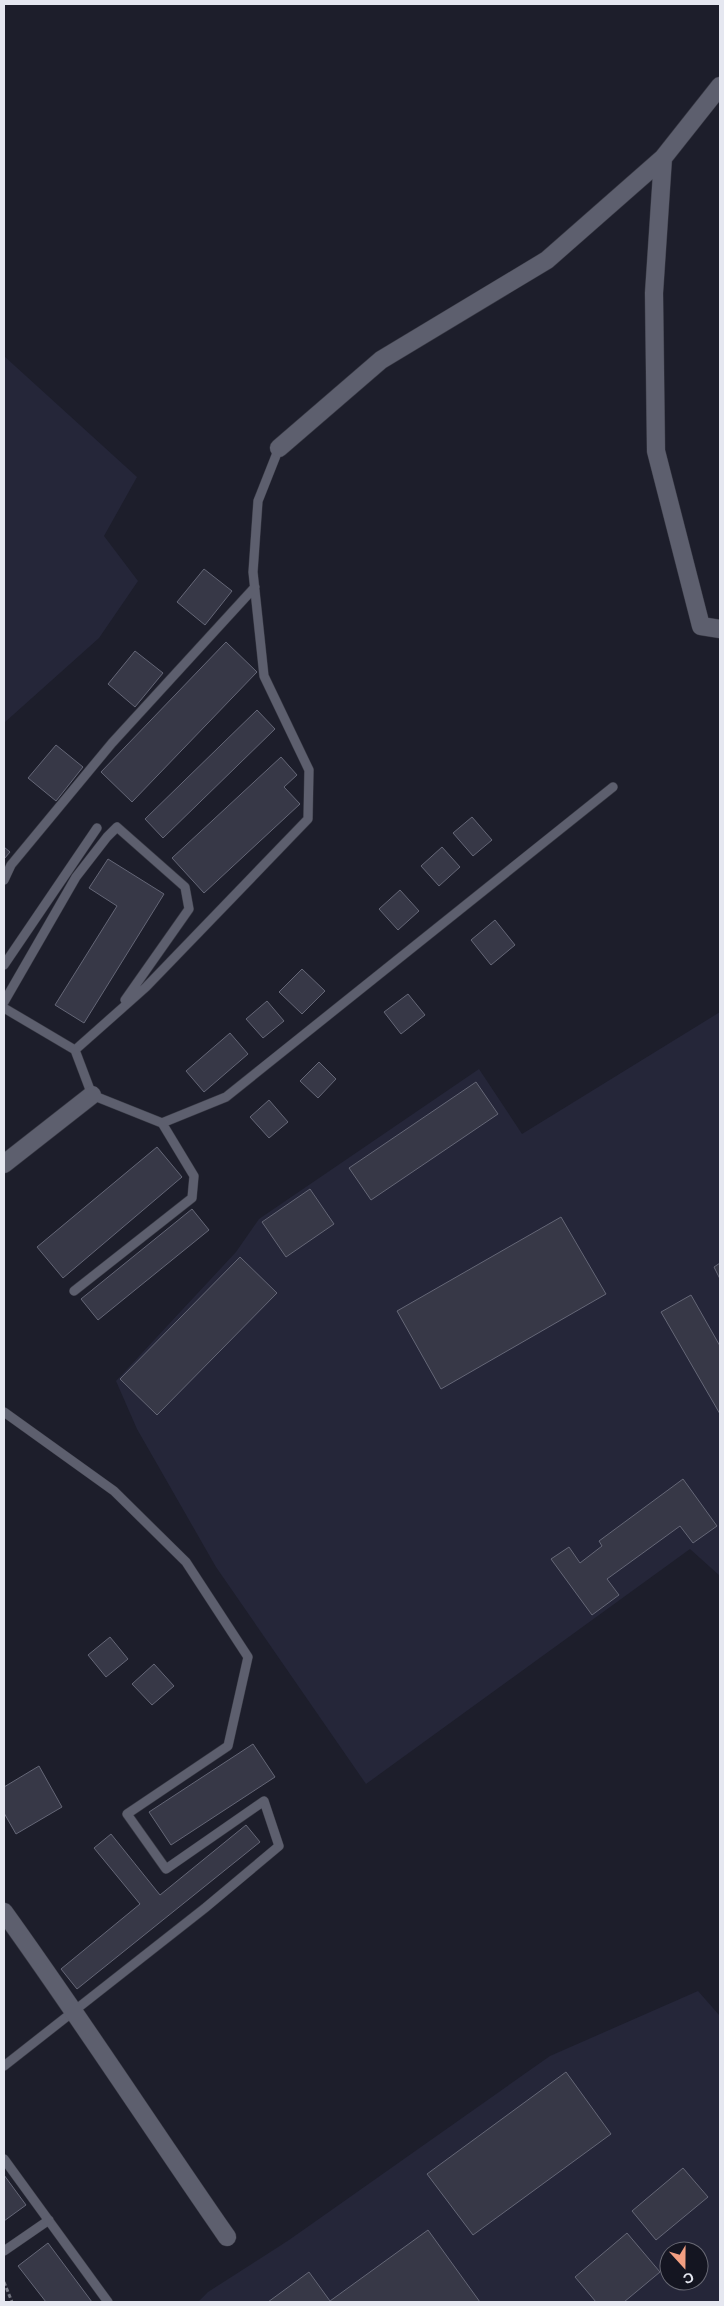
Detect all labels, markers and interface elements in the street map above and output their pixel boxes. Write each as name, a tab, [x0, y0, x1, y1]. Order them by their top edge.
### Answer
north arrow	[659, 2241, 709, 2291]
text: С	[681, 2269, 696, 2287]

